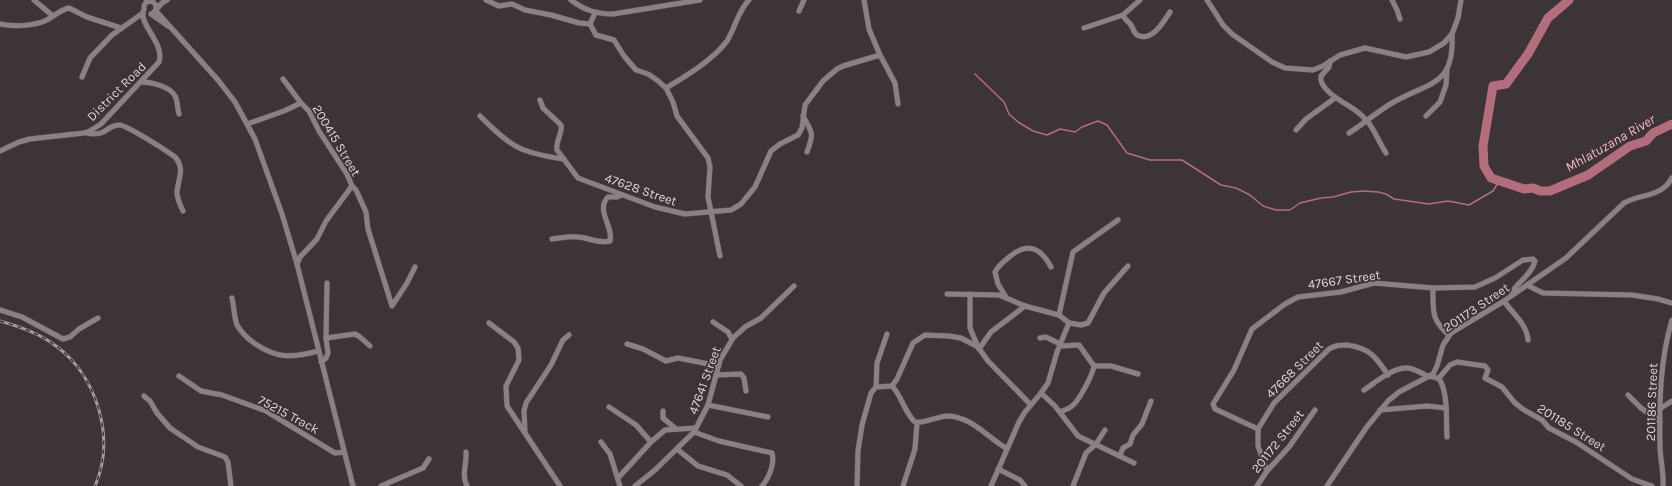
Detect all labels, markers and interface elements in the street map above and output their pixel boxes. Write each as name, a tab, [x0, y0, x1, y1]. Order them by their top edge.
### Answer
street label: District Road	[84, 59, 149, 124]
street label: 200415 Street	[309, 102, 364, 179]
water label: Mhlatuzana River	[1562, 110, 1659, 176]
street label: 47628 Street	[603, 170, 679, 209]
street label: 47667 Street	[1307, 267, 1381, 292]
street label: 201173 Street	[1440, 280, 1512, 335]
street label: 47668 Street	[1263, 337, 1326, 401]
street label: 47641 Street	[685, 344, 724, 416]
street label: 201186 Street	[1643, 363, 1660, 441]
street label: 75215 Track	[256, 392, 322, 437]
street label: 201185 Street	[1535, 400, 1609, 454]
street label: 201172 Street	[1248, 407, 1307, 476]

